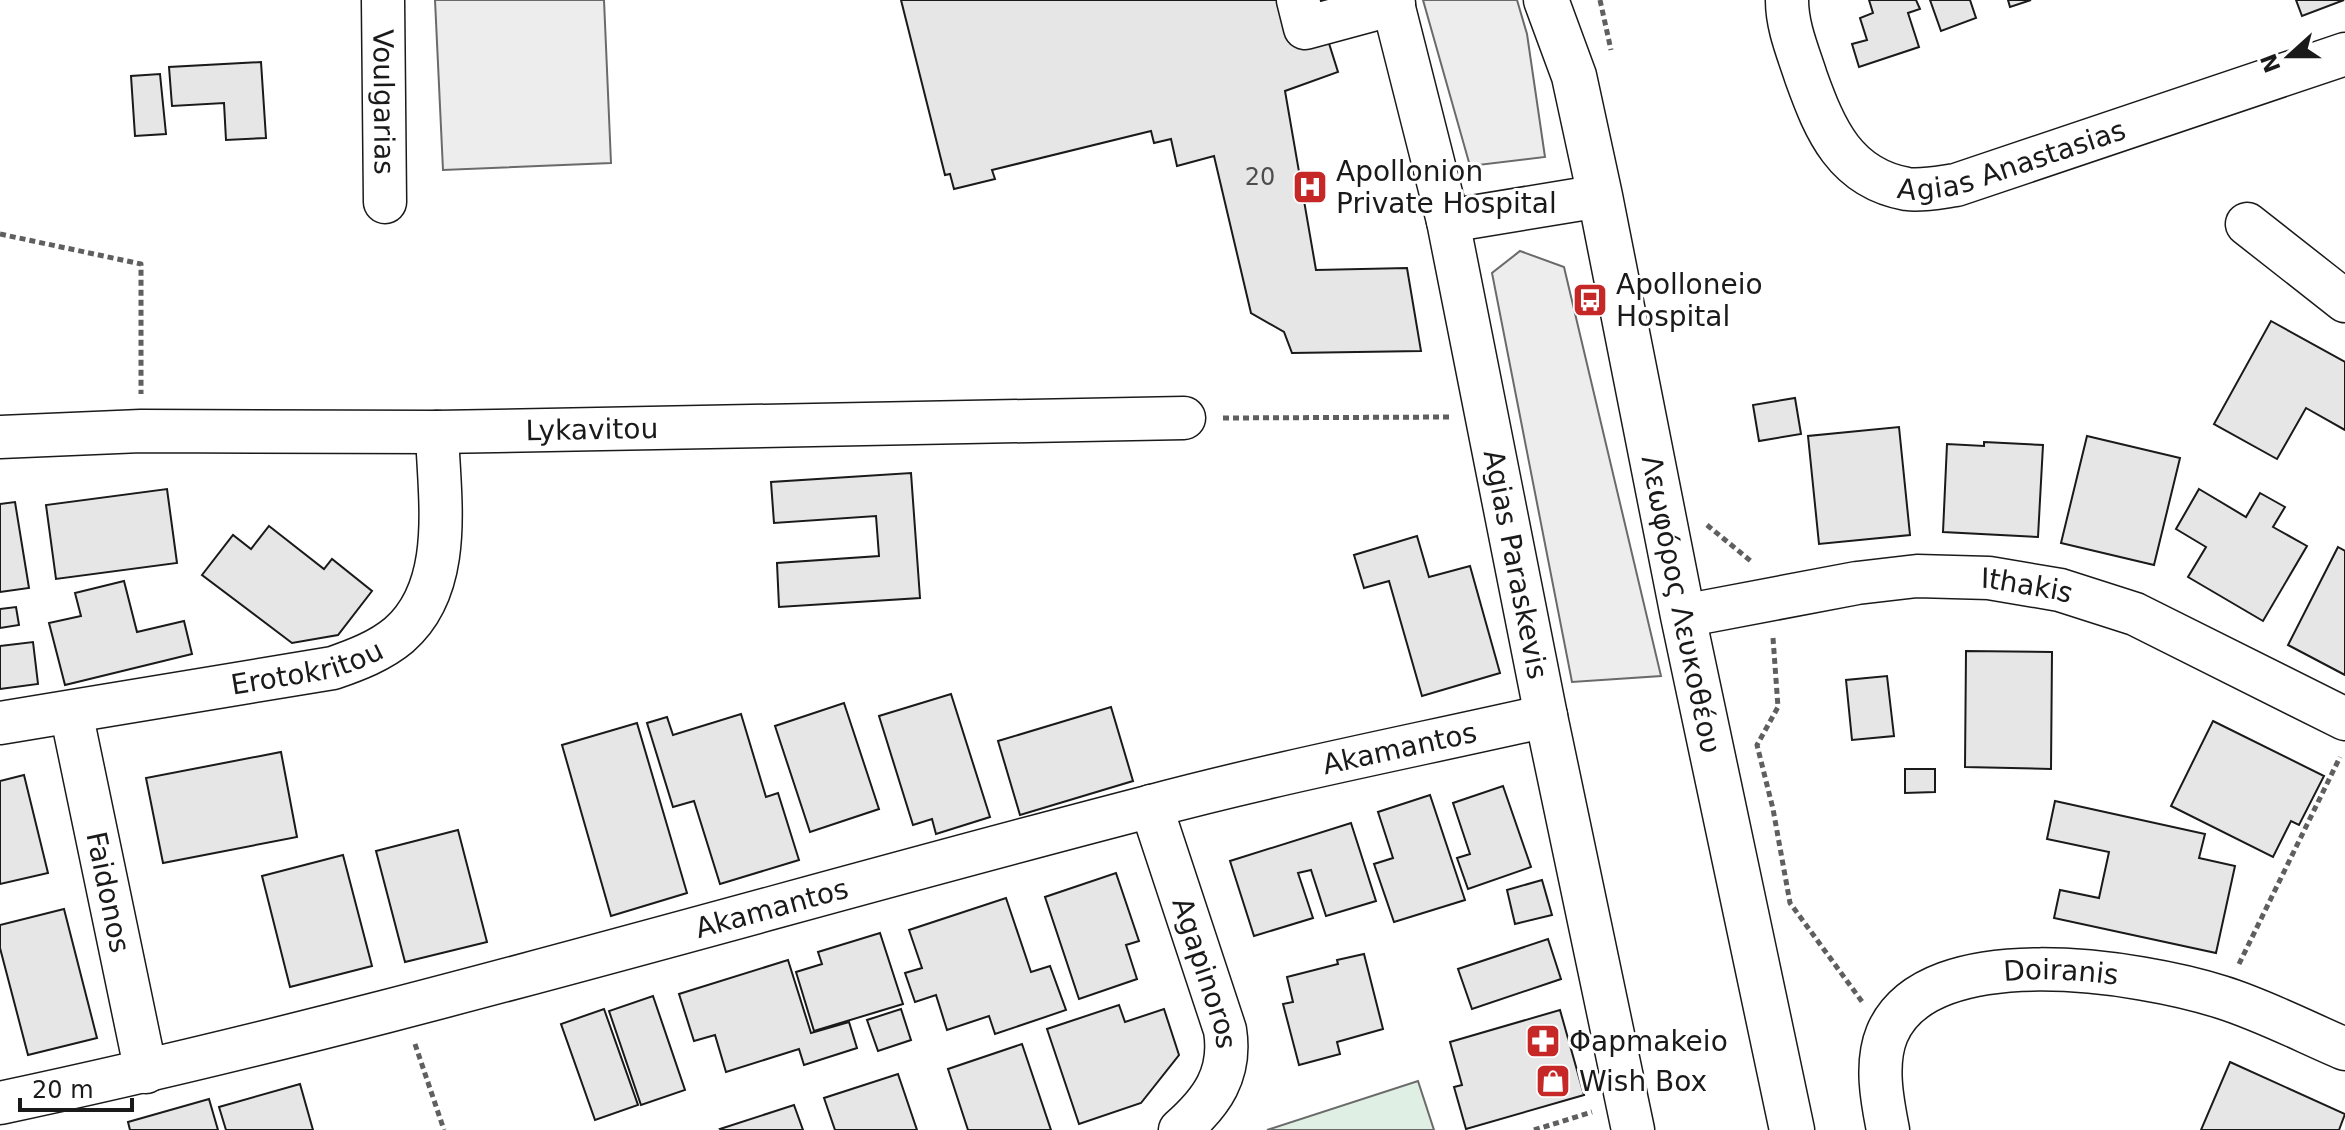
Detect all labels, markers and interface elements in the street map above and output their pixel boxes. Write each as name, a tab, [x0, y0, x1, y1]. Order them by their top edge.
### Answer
north arrow	[2249, 16, 2329, 96]
street label: Voulgarias	[366, 29, 401, 175]
text: N	[2256, 50, 2286, 76]
street label: Agias Anastasias	[1896, 113, 2130, 207]
place label: Apollonion Private Hospital	[1336, 155, 1557, 220]
house number: 20	[1245, 163, 1275, 191]
hospital icon: Apollonion Private Hospital	[1291, 168, 1329, 206]
place label: Apolloneio Hospital	[1616, 268, 1763, 333]
bus stop icon: Apolloneio Hospital	[1571, 281, 1609, 319]
street label: Lykavitou	[525, 412, 659, 447]
street label: Agias Paraskevis	[1477, 447, 1554, 682]
street label: Λεωφόρος Λευκοθέου	[1635, 452, 1728, 756]
street label: Ithakis	[1981, 562, 2077, 610]
street label: Erotokritou	[229, 634, 389, 702]
street label: Akamantos	[1319, 716, 1480, 781]
street label: Faidonos	[79, 829, 137, 956]
street label: Akamantos	[692, 872, 852, 945]
street label: Agapinoros	[1165, 893, 1243, 1050]
street label: Doiranis	[2002, 953, 2120, 992]
pharmacy icon: Φapmakeio	[1524, 1022, 1562, 1060]
place label: Φapmakeio	[1569, 1025, 1728, 1058]
scale bar	[20, 1062, 132, 1112]
shop icon: Wish Box	[1534, 1062, 1572, 1100]
place label: Wish Box	[1579, 1065, 1707, 1098]
text: 20 m	[32, 1076, 94, 1104]

